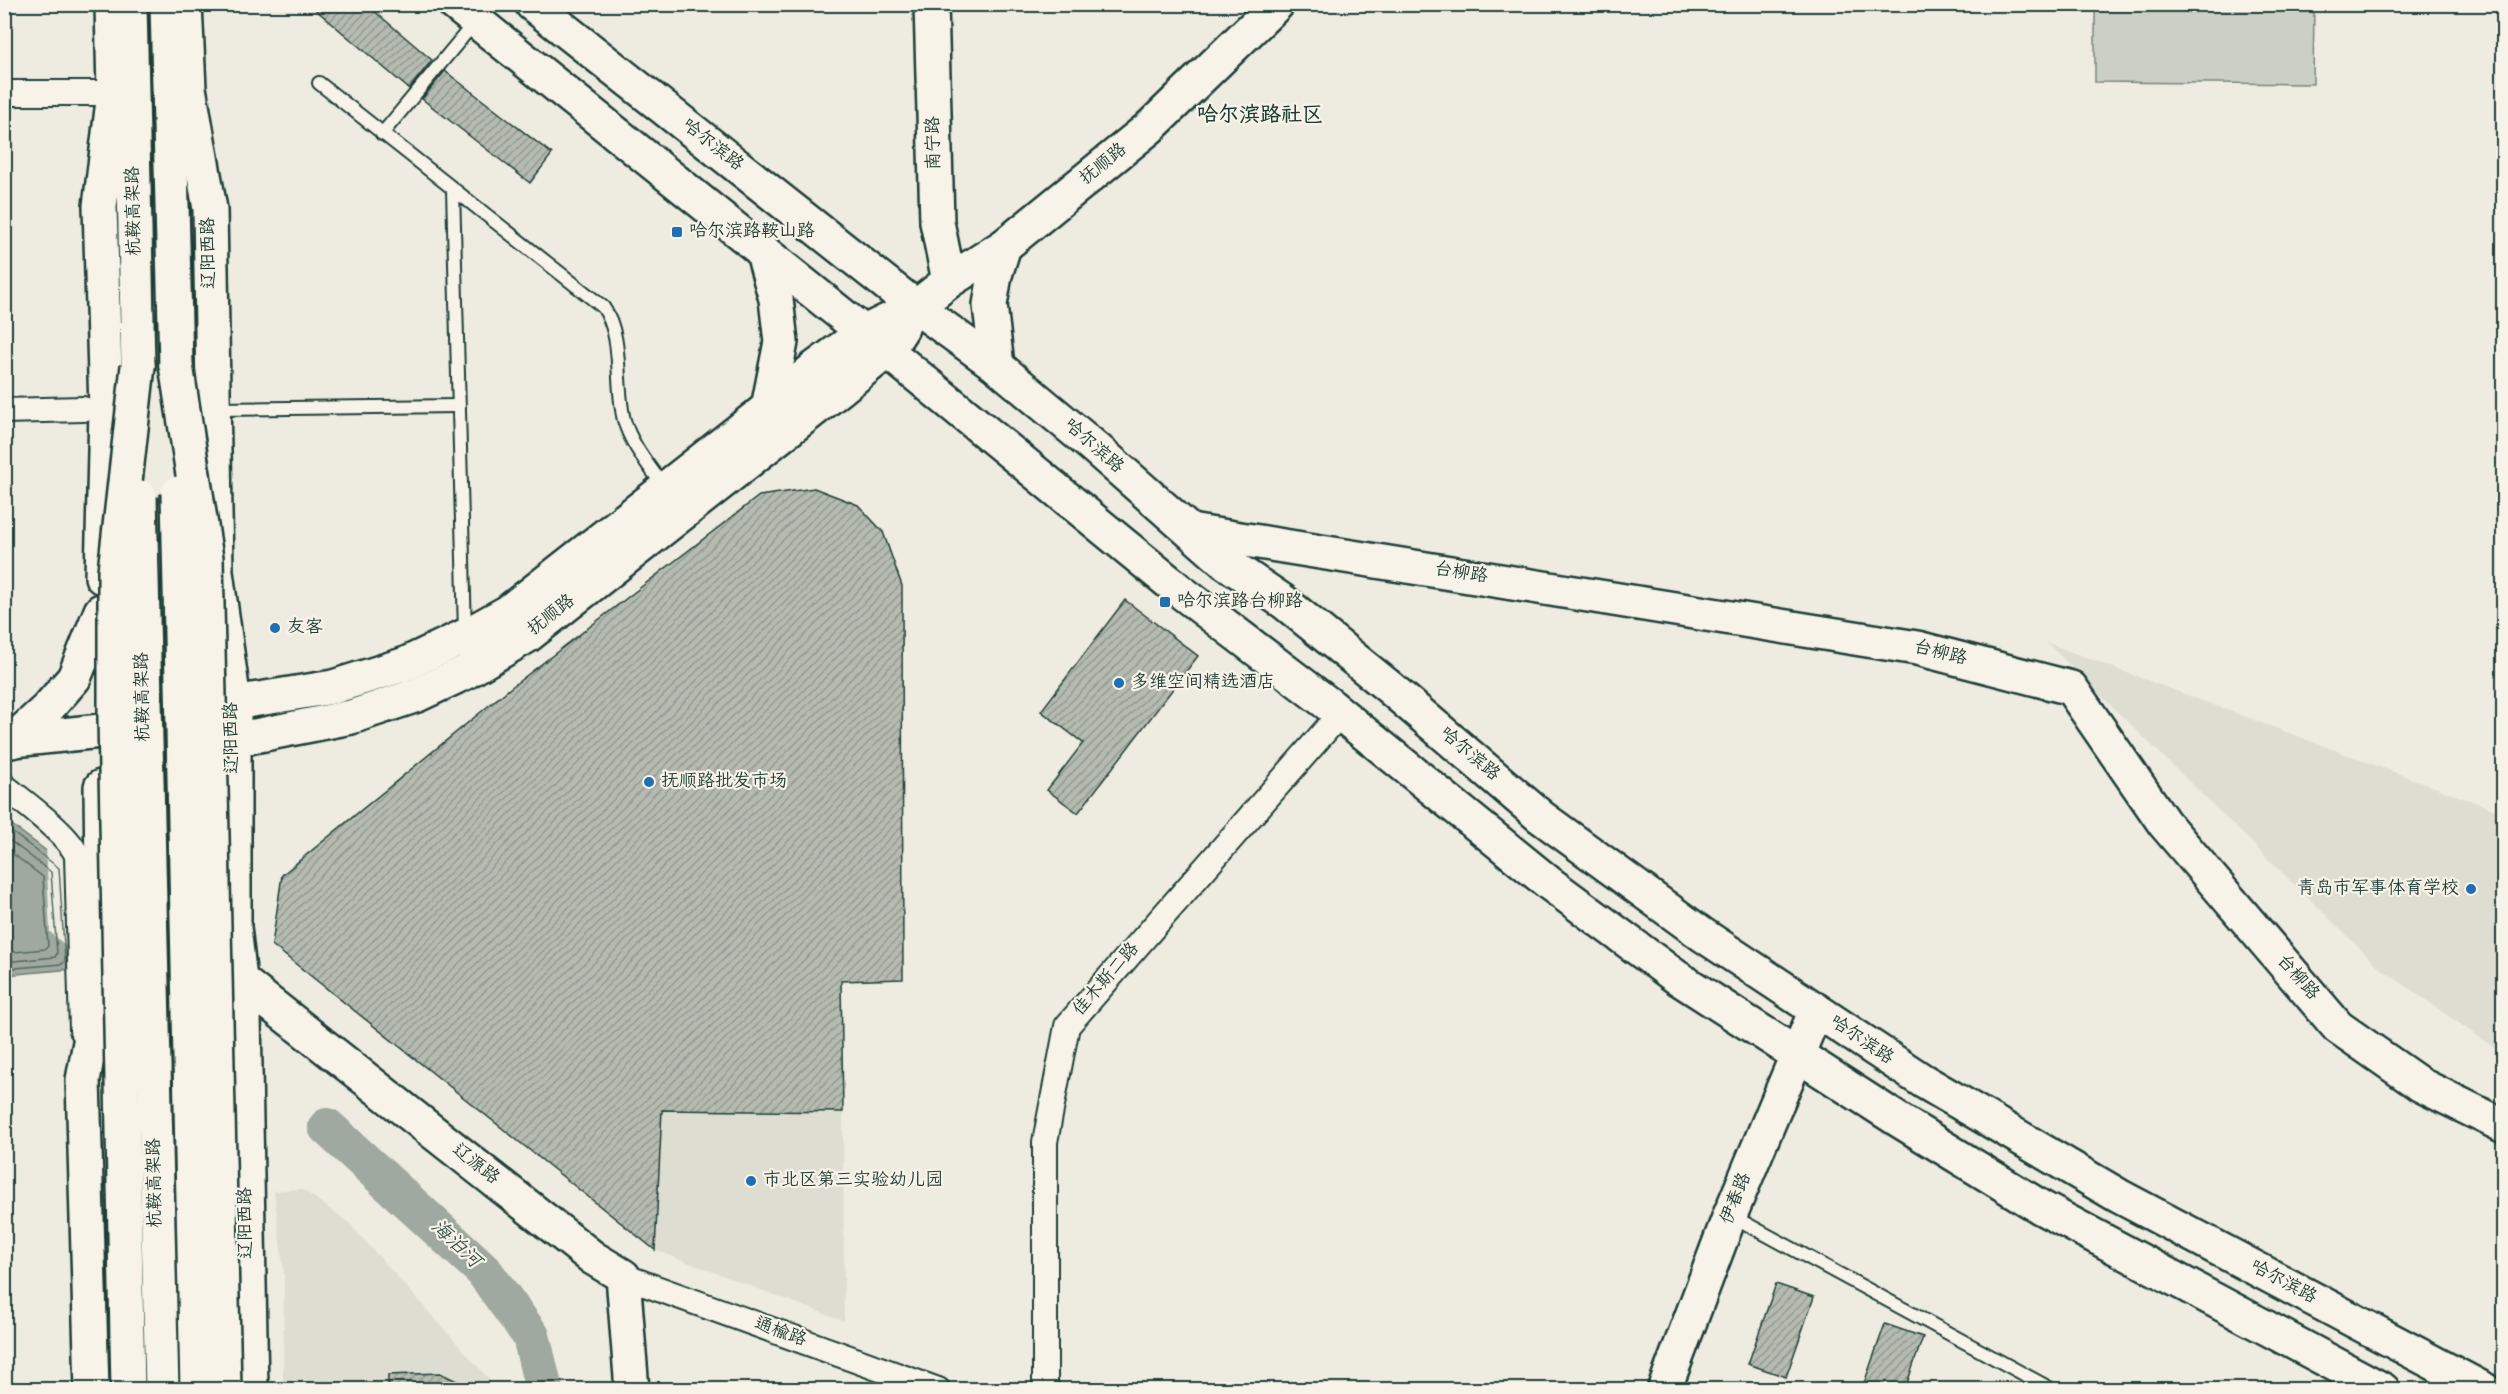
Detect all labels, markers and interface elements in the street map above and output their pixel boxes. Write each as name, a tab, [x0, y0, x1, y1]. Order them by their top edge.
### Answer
district label: 哈尔滨路社区	[1197, 102, 1323, 132]
street label: 哈尔滨路	[676, 114, 748, 178]
street label: 南宁路	[922, 116, 948, 170]
street label: 抚顺路	[1075, 138, 1133, 192]
street label: 杭鞍高架路	[122, 166, 148, 256]
street label: 辽阳西路	[197, 217, 223, 289]
place label: 哈尔滨路鞍山路	[689, 220, 815, 245]
marker: 哈尔滨路鞍山路	[670, 225, 684, 239]
street label: 哈尔滨路	[1058, 414, 1128, 480]
street label: 台柳路	[1432, 557, 1490, 591]
street label: 抚顺路	[523, 590, 581, 642]
place label: 哈尔滨路台柳路	[1177, 590, 1303, 615]
marker: 哈尔滨路台柳路	[1158, 595, 1172, 609]
place label: 友客	[287, 616, 323, 641]
marker: 友客	[268, 621, 282, 635]
street label: 台柳路	[1911, 635, 1969, 673]
street label: 杭鞍高架路	[131, 652, 157, 742]
place label: 多维空间精选酒店	[1131, 671, 1275, 696]
marker: 多维空间精选酒店	[1112, 676, 1126, 690]
street label: 辽阳西路	[220, 702, 246, 774]
street label: 哈尔滨路	[1433, 722, 1505, 788]
place label: 抚顺路批发市场	[661, 770, 787, 795]
marker: 抚顺路批发市场	[642, 775, 656, 789]
place label: 青岛市军事体育学校	[2297, 877, 2459, 902]
marker: 青岛市军事体育学校	[2464, 882, 2478, 896]
street label: 佳木斯二路	[1068, 938, 1146, 1022]
street label: 台柳路	[2270, 949, 2324, 1007]
street label: 哈尔滨路	[1824, 1011, 1898, 1071]
street label: 杭鞍高架路	[143, 1138, 169, 1228]
street label: 辽源路	[446, 1139, 504, 1191]
place label: 市北区第三实验幼儿园	[763, 1169, 943, 1194]
street label: 伊春路	[1715, 1169, 1759, 1229]
marker: 市北区第三实验幼儿园	[744, 1174, 758, 1188]
street label: 辽阳西路	[234, 1187, 260, 1259]
water label: 海泊河	[424, 1214, 489, 1278]
street label: 哈尔滨路	[2245, 1255, 2321, 1311]
street label: 通榆路	[750, 1312, 810, 1354]

